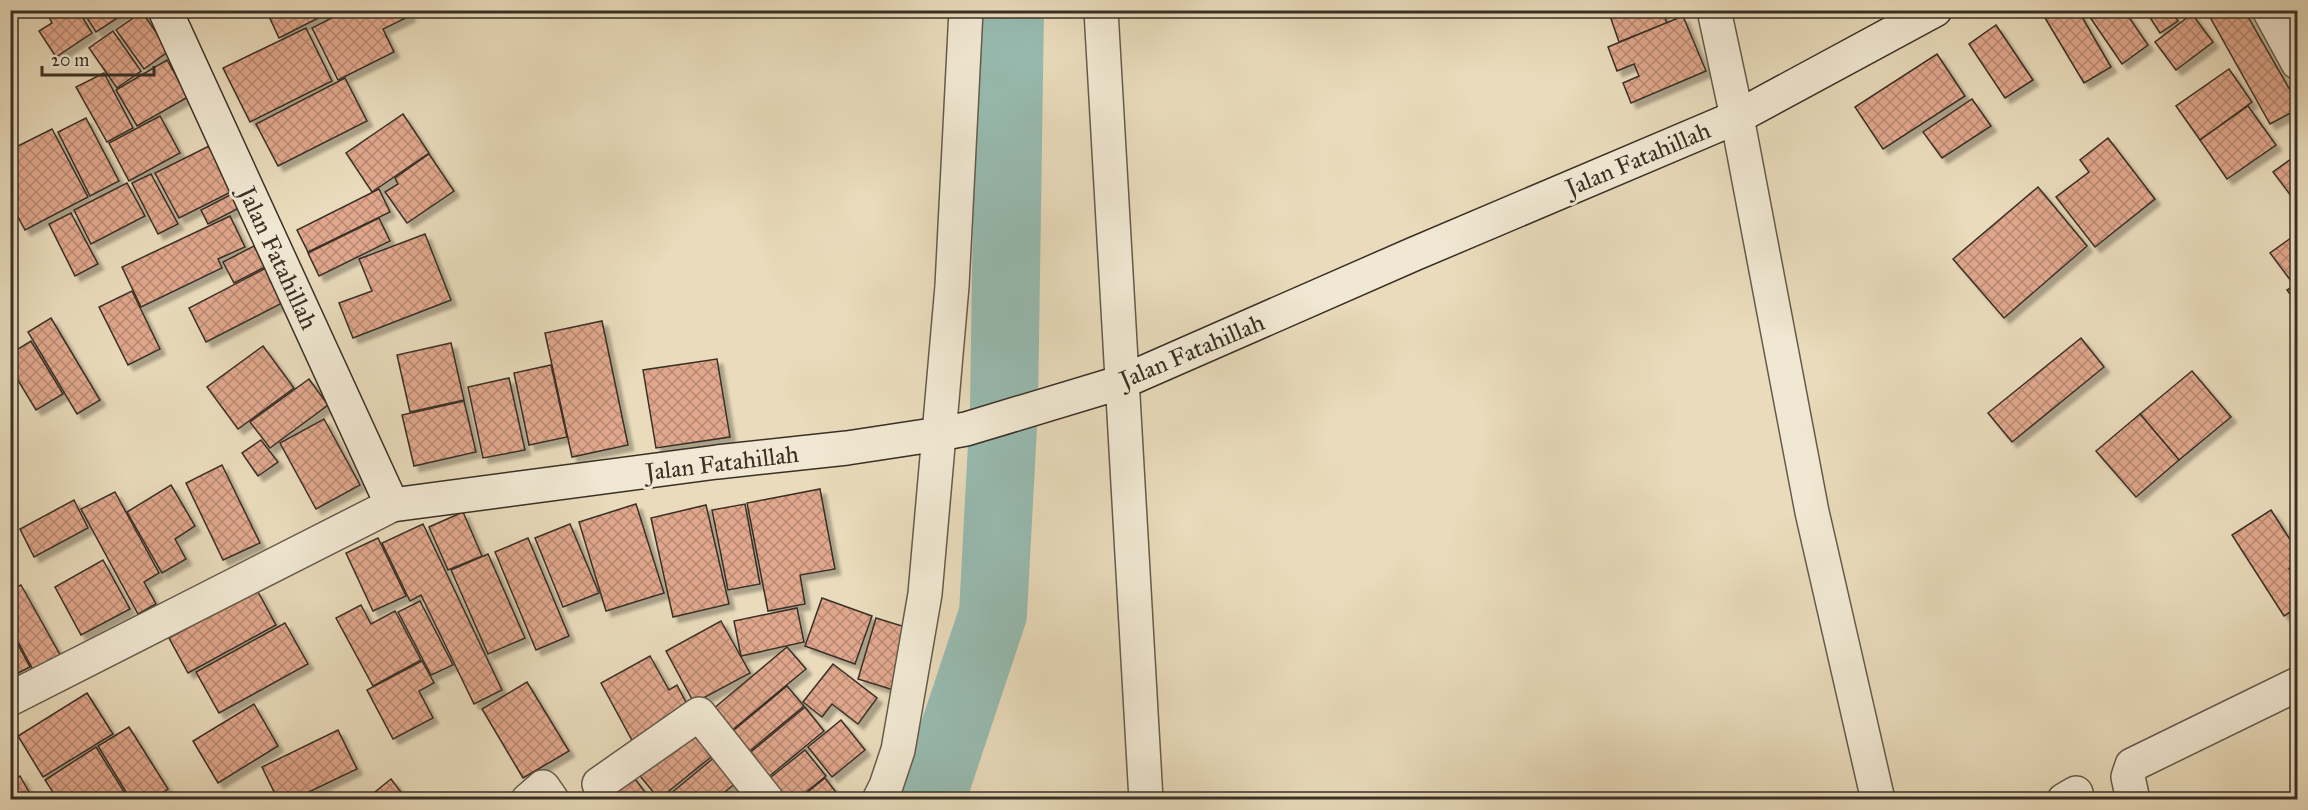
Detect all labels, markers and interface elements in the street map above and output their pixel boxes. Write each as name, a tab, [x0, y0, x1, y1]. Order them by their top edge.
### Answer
scale bar	[42, 39, 154, 77]
text: 20 m	[51, 49, 89, 71]
street label: Jalan Fatahillah	[1558, 115, 1715, 204]
street label: Jalan Fatahillah	[231, 179, 324, 334]
street label: Jalan Fatahillah	[1112, 307, 1269, 396]
street label: Jalan Fatahillah	[641, 439, 800, 488]

